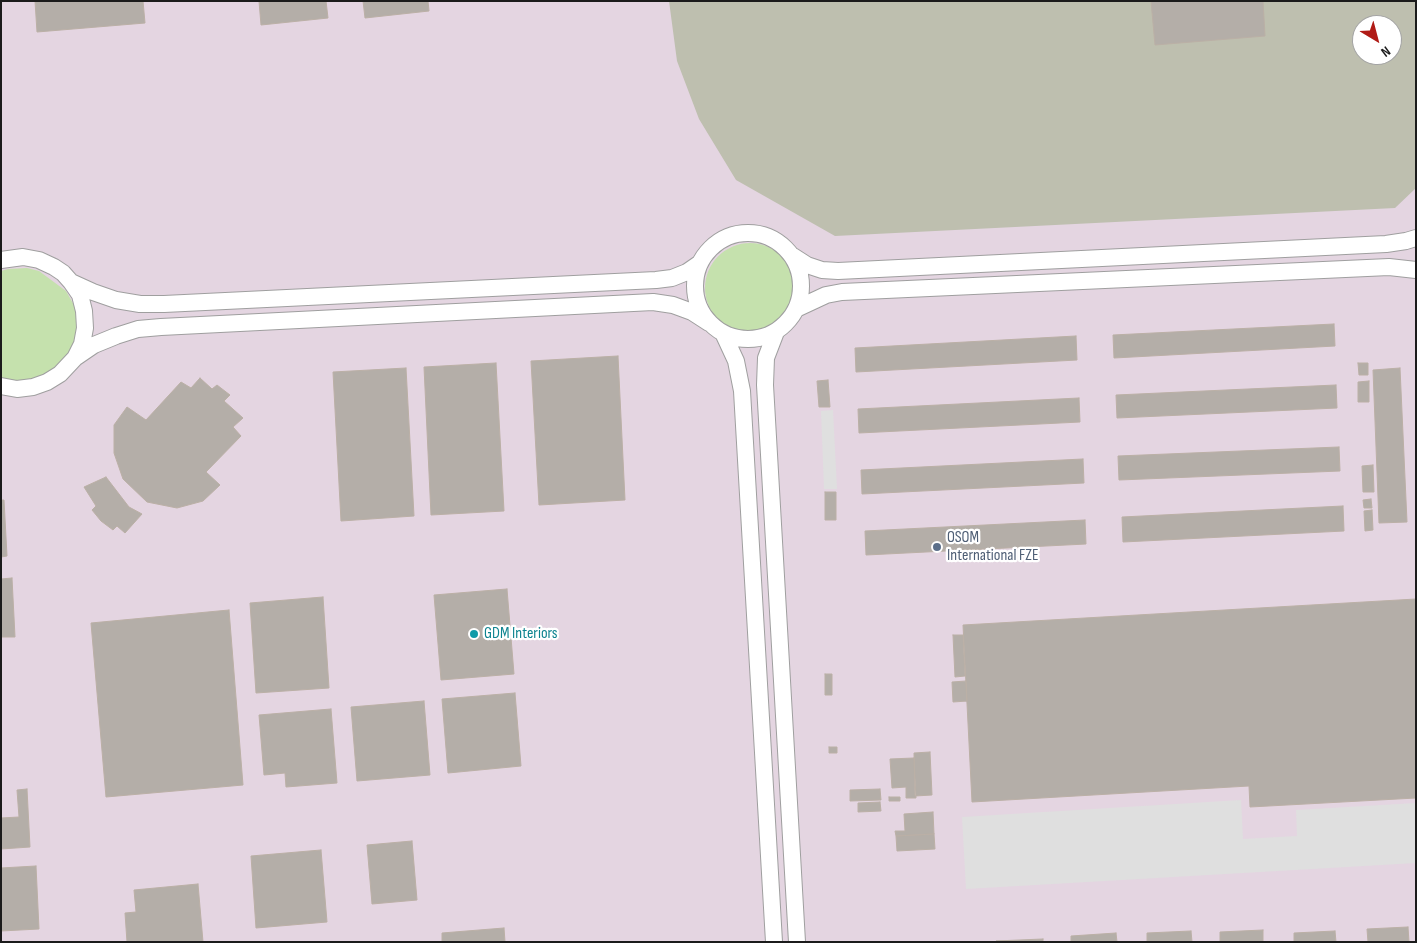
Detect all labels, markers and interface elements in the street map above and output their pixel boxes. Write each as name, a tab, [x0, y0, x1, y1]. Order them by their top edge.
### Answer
north arrow	[1352, 15, 1402, 65]
text: N	[1378, 43, 1394, 61]
place label: OSOM International FZE	[947, 528, 1039, 566]
marker: OSOM International FZE	[931, 541, 943, 553]
place label: GDM Interiors	[484, 624, 558, 644]
marker: GDM Interiors	[468, 628, 480, 640]

